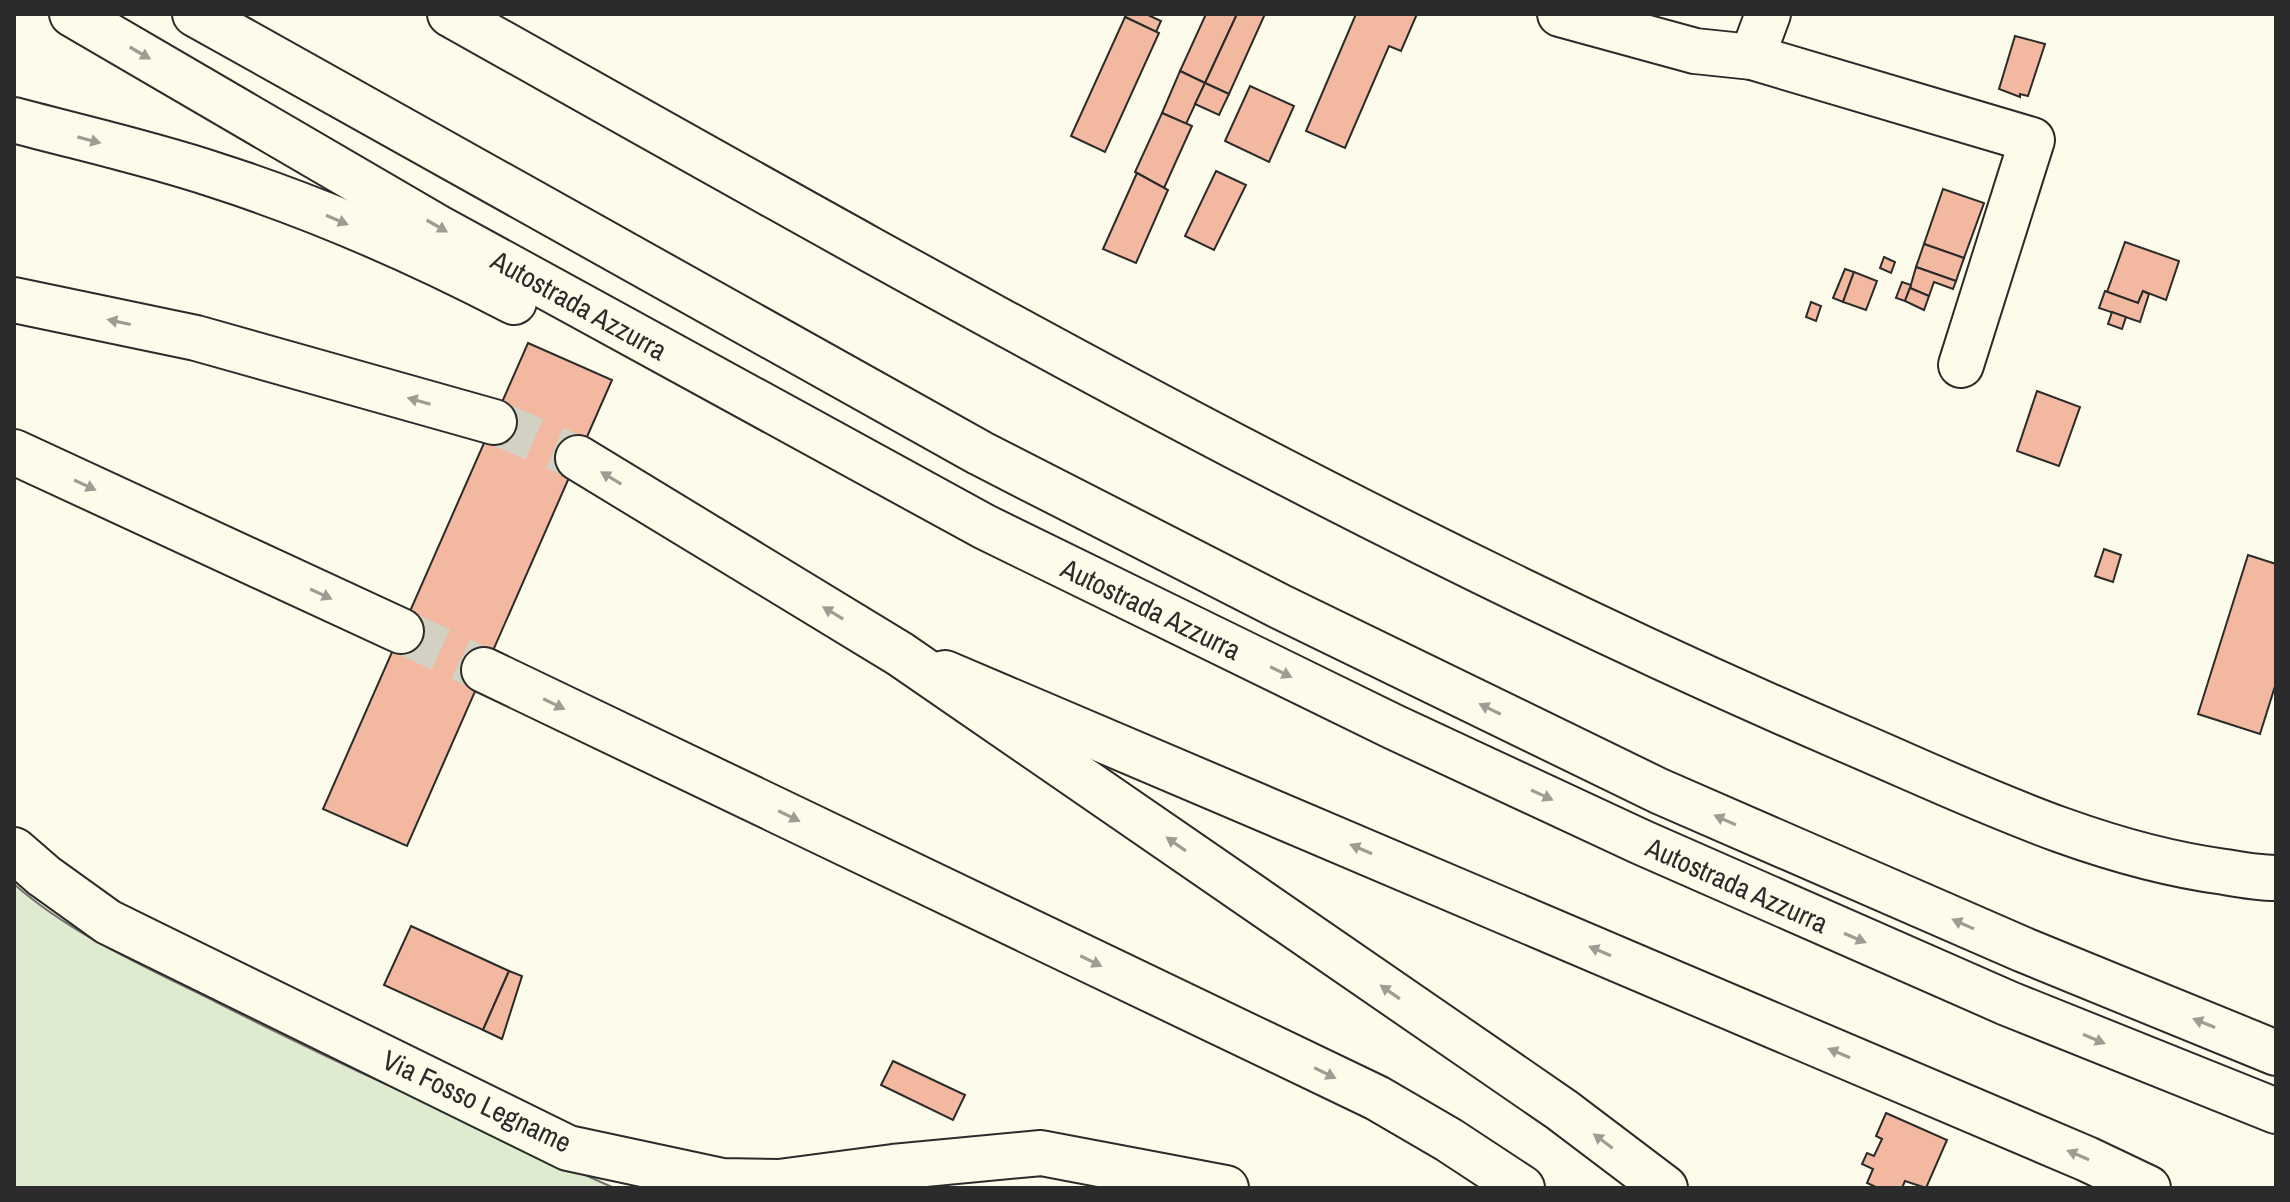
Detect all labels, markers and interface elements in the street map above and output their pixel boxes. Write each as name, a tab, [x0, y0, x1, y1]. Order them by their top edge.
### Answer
one-way arrow	[129, 46, 151, 60]
one-way arrow	[77, 134, 102, 146]
one-way arrow	[325, 213, 348, 226]
one-way arrow	[426, 219, 448, 233]
street label: Autostrada Azzurra	[484, 241, 674, 369]
one-way arrow	[107, 315, 132, 328]
one-way arrow	[407, 394, 432, 406]
one-way arrow	[600, 472, 622, 486]
one-way arrow	[73, 478, 97, 492]
street label: Autostrada Azzurra	[1054, 549, 1247, 669]
one-way arrow	[309, 587, 333, 601]
one-way arrow	[822, 607, 844, 621]
one-way arrow	[1270, 665, 1293, 679]
one-way arrow	[543, 697, 566, 711]
one-way arrow	[1478, 703, 1501, 716]
one-way arrow	[1530, 789, 1553, 802]
one-way arrow	[777, 809, 800, 823]
one-way arrow	[1713, 814, 1737, 827]
street label: Autostrada Azzurra	[1639, 828, 1834, 942]
one-way arrow	[1166, 837, 1187, 852]
one-way arrow	[1349, 842, 1372, 855]
one-way arrow	[1952, 918, 1975, 931]
one-way arrow	[1843, 931, 1867, 944]
one-way arrow	[1588, 944, 1612, 957]
one-way arrow	[1079, 954, 1102, 968]
one-way arrow	[1380, 985, 1401, 1000]
one-way arrow	[2192, 1017, 2216, 1030]
one-way arrow	[2082, 1033, 2106, 1046]
street label: Via Fosso Legname	[377, 1041, 577, 1161]
one-way arrow	[1827, 1046, 1851, 1059]
one-way arrow	[1314, 1066, 1337, 1080]
one-way arrow	[1592, 1133, 1614, 1149]
one-way arrow	[2066, 1148, 2090, 1162]

